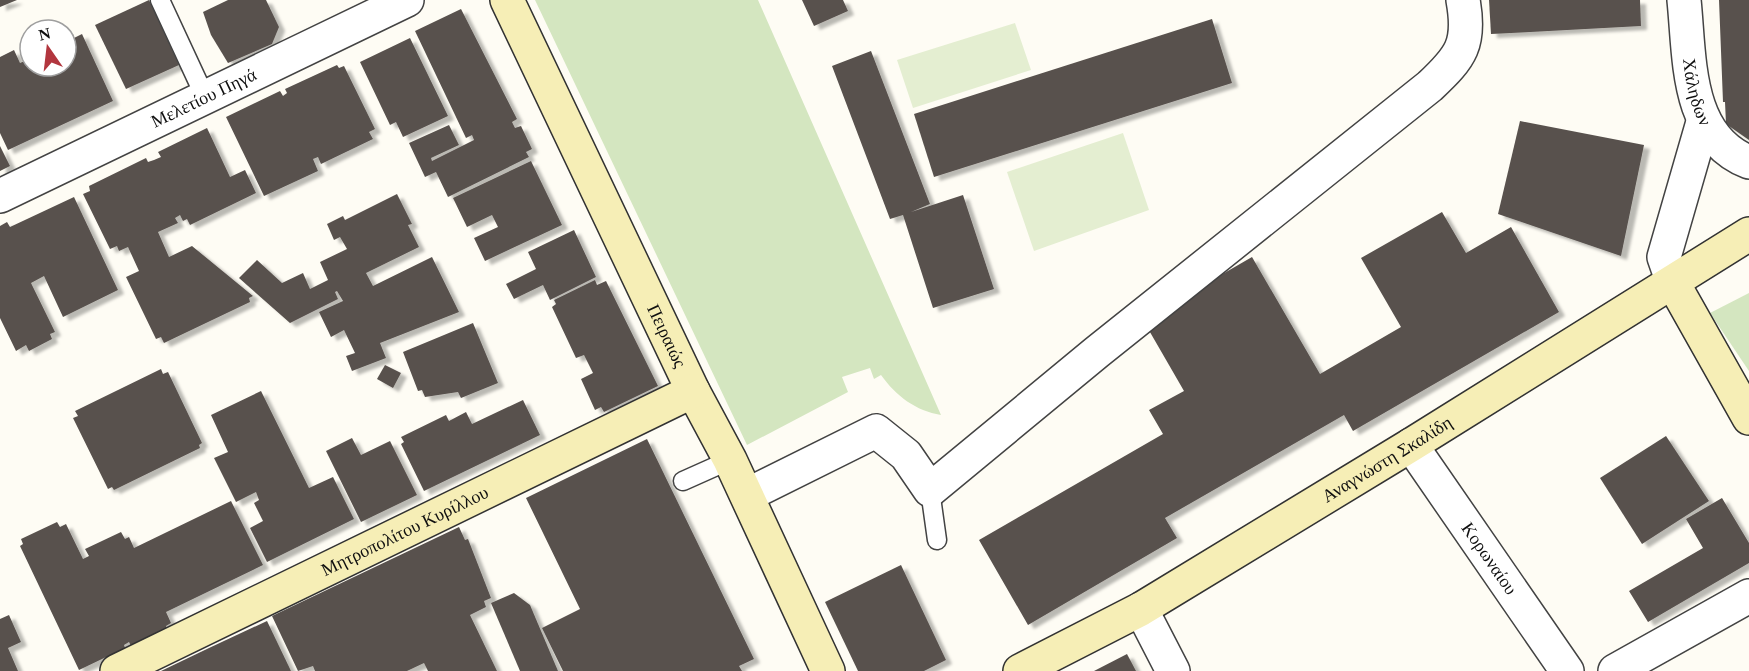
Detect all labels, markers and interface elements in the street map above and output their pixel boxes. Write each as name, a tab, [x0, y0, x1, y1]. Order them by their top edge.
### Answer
north arrow	[18, 18, 78, 78]
text: N	[37, 24, 53, 44]
street label: Χάληδων	[1679, 57, 1715, 129]
street label: Μελετίου Πηγά	[148, 64, 260, 132]
street label: Πειραιώς	[643, 301, 690, 371]
street label: Αναγνώστη Σκαλίδη	[1319, 412, 1456, 507]
street label: Μητροπολίτου Κυρίλλου	[318, 482, 492, 580]
street label: Κορωναίου	[1458, 519, 1521, 599]

